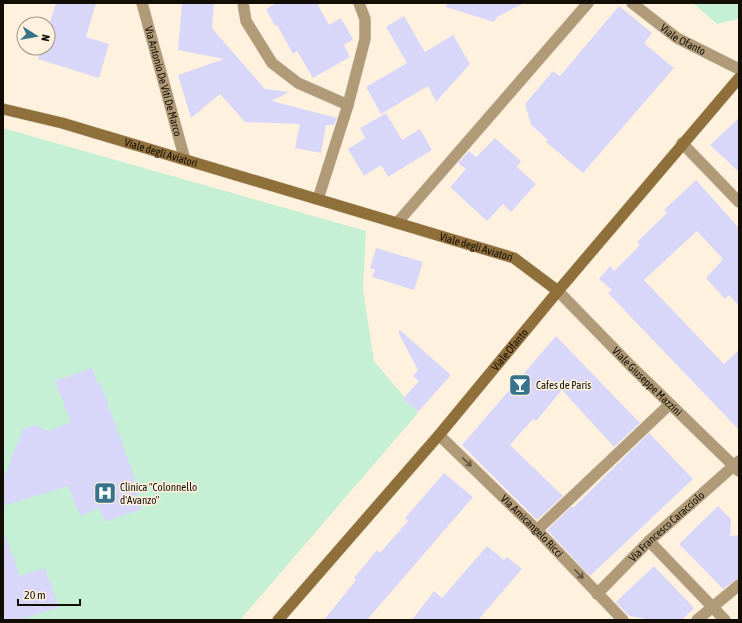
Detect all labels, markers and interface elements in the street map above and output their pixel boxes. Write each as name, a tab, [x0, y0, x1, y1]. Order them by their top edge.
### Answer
north arrow	[16, 16, 56, 56]
street label: Viale Ofanto	[658, 21, 708, 57]
street label: Via Antonio De Viti De Marco	[143, 25, 184, 137]
text: N	[39, 34, 52, 42]
street label: Viale degli Aviatori	[123, 136, 199, 169]
street label: Viale degli Aviatori	[438, 230, 514, 263]
street label: Viale Ofanto	[489, 326, 530, 373]
street label: Viale Giuseppe Mazzini	[610, 345, 684, 418]
bar icon: Cafes de Paris	[507, 372, 533, 398]
place label: Cafes de Paris	[536, 379, 591, 391]
one-way arrow	[462, 457, 472, 467]
hospital icon: Clinica "Colonnello d'Avanzo"	[92, 480, 118, 506]
place label: Clinica "Colonnello d'Avanzo"	[120, 481, 197, 506]
street label: Via Francesco Caracciolo	[626, 489, 707, 564]
street label: Via Amicangelo Ricci	[498, 492, 565, 559]
one-way arrow	[574, 569, 583, 579]
scale bar	[18, 581, 80, 607]
text: 20 m	[24, 588, 46, 602]

